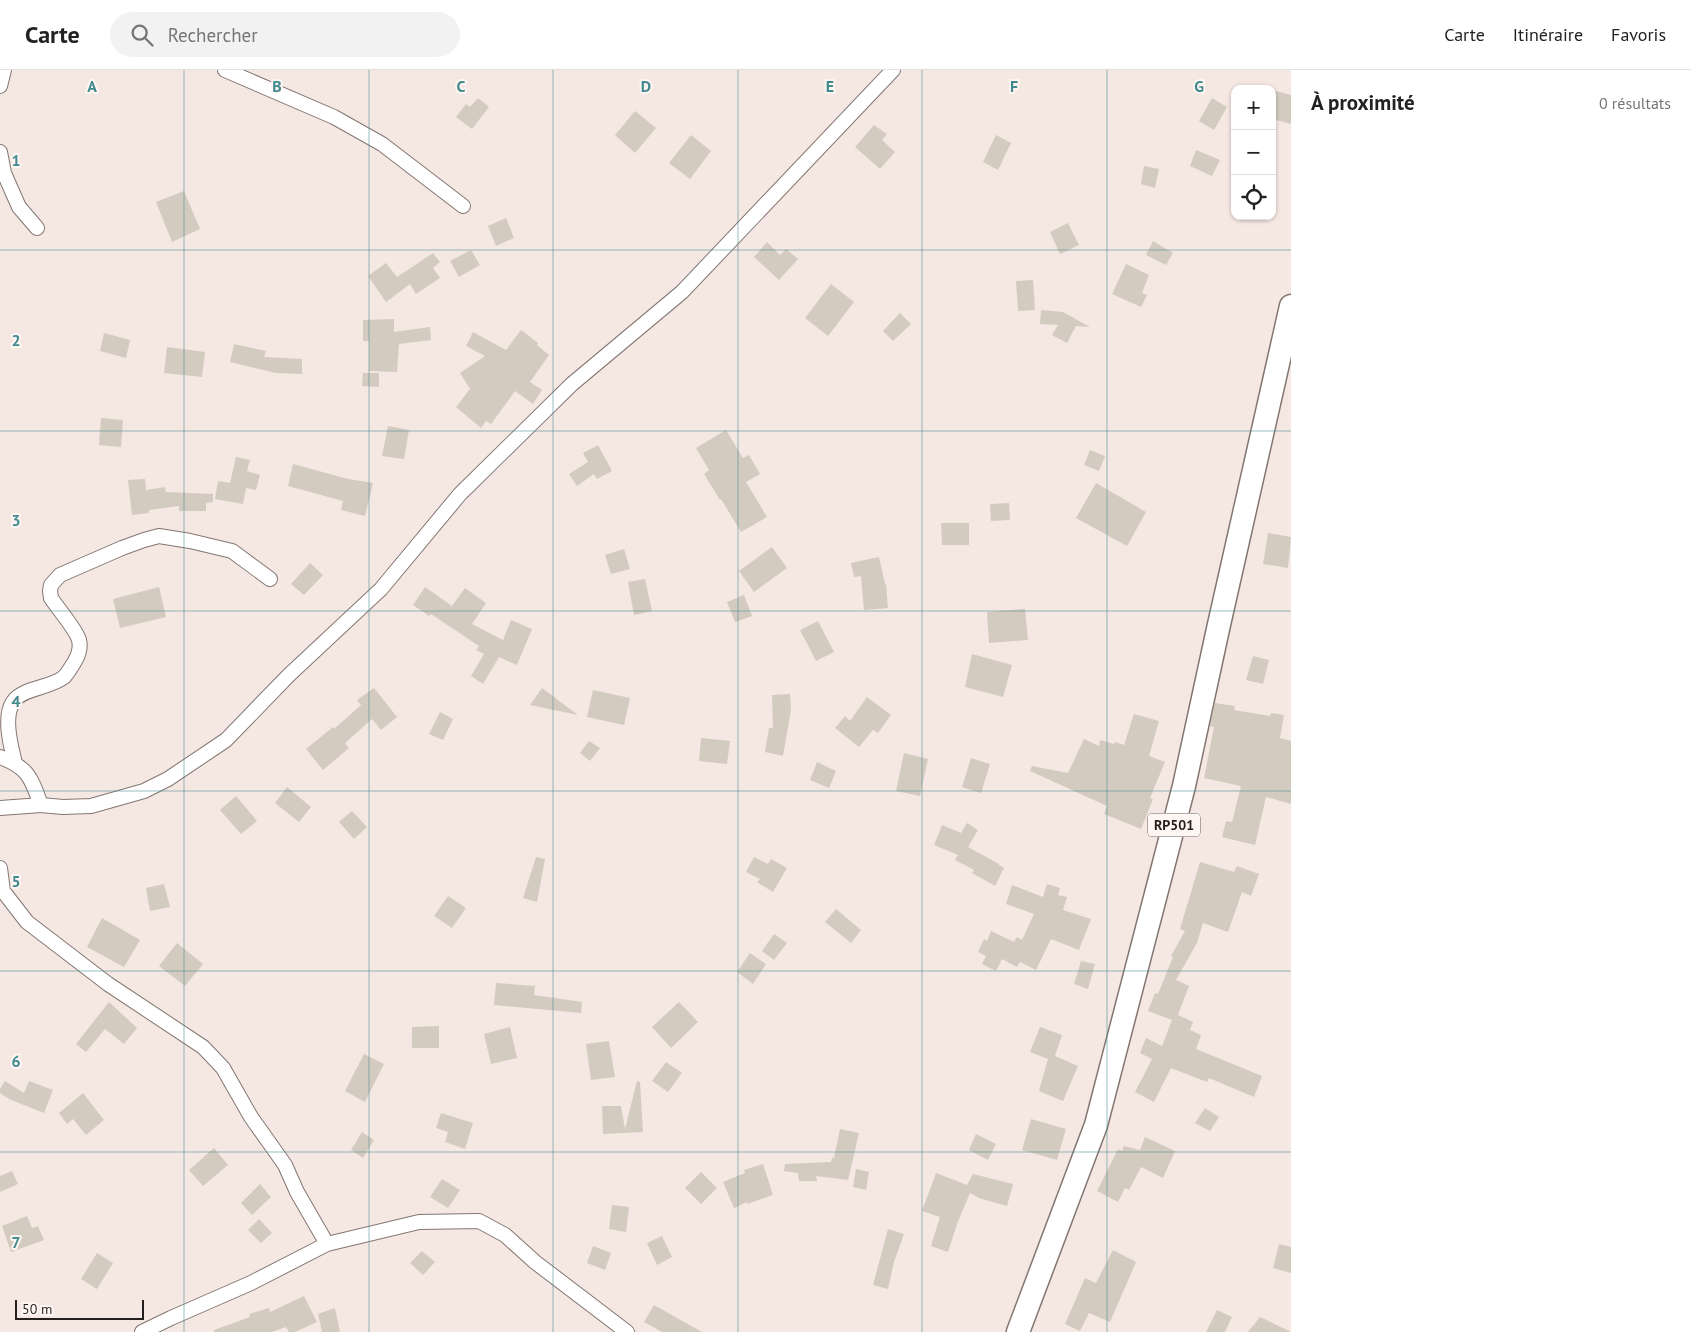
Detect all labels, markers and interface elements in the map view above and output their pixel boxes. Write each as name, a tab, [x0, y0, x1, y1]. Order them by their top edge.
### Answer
search box	[110, 12, 460, 57]
text: Carte	[25, 19, 80, 50]
icon: search	[128, 21, 156, 49]
text: Rechercher	[168, 23, 258, 47]
text: Carte	[1444, 23, 1485, 46]
text: Itinéraire	[1513, 23, 1583, 46]
text: Favoris	[1611, 23, 1666, 46]
text: A	[87, 76, 97, 96]
text: B	[272, 76, 282, 96]
text: C	[457, 76, 466, 96]
text: D	[641, 76, 651, 96]
text: E	[826, 76, 834, 96]
text: F	[1010, 76, 1018, 96]
text: G	[1194, 76, 1204, 96]
map controls	[1231, 85, 1276, 220]
button: +	[1231, 85, 1276, 130]
text: À proximité	[1311, 89, 1415, 116]
text: 0 résultats	[1599, 93, 1671, 113]
button: −	[1231, 130, 1276, 175]
text: 1	[11, 150, 21, 170]
button: locate	[1231, 175, 1276, 220]
text: 2	[11, 330, 21, 350]
text: 3	[11, 510, 21, 530]
text: 4	[11, 691, 21, 711]
road number: RP501	[1148, 814, 1200, 836]
text: 5	[11, 871, 21, 891]
text: 6	[11, 1051, 21, 1071]
text: 7	[11, 1232, 21, 1252]
scale bar	[15, 1297, 144, 1320]
text: 50 m	[22, 1300, 52, 1318]

